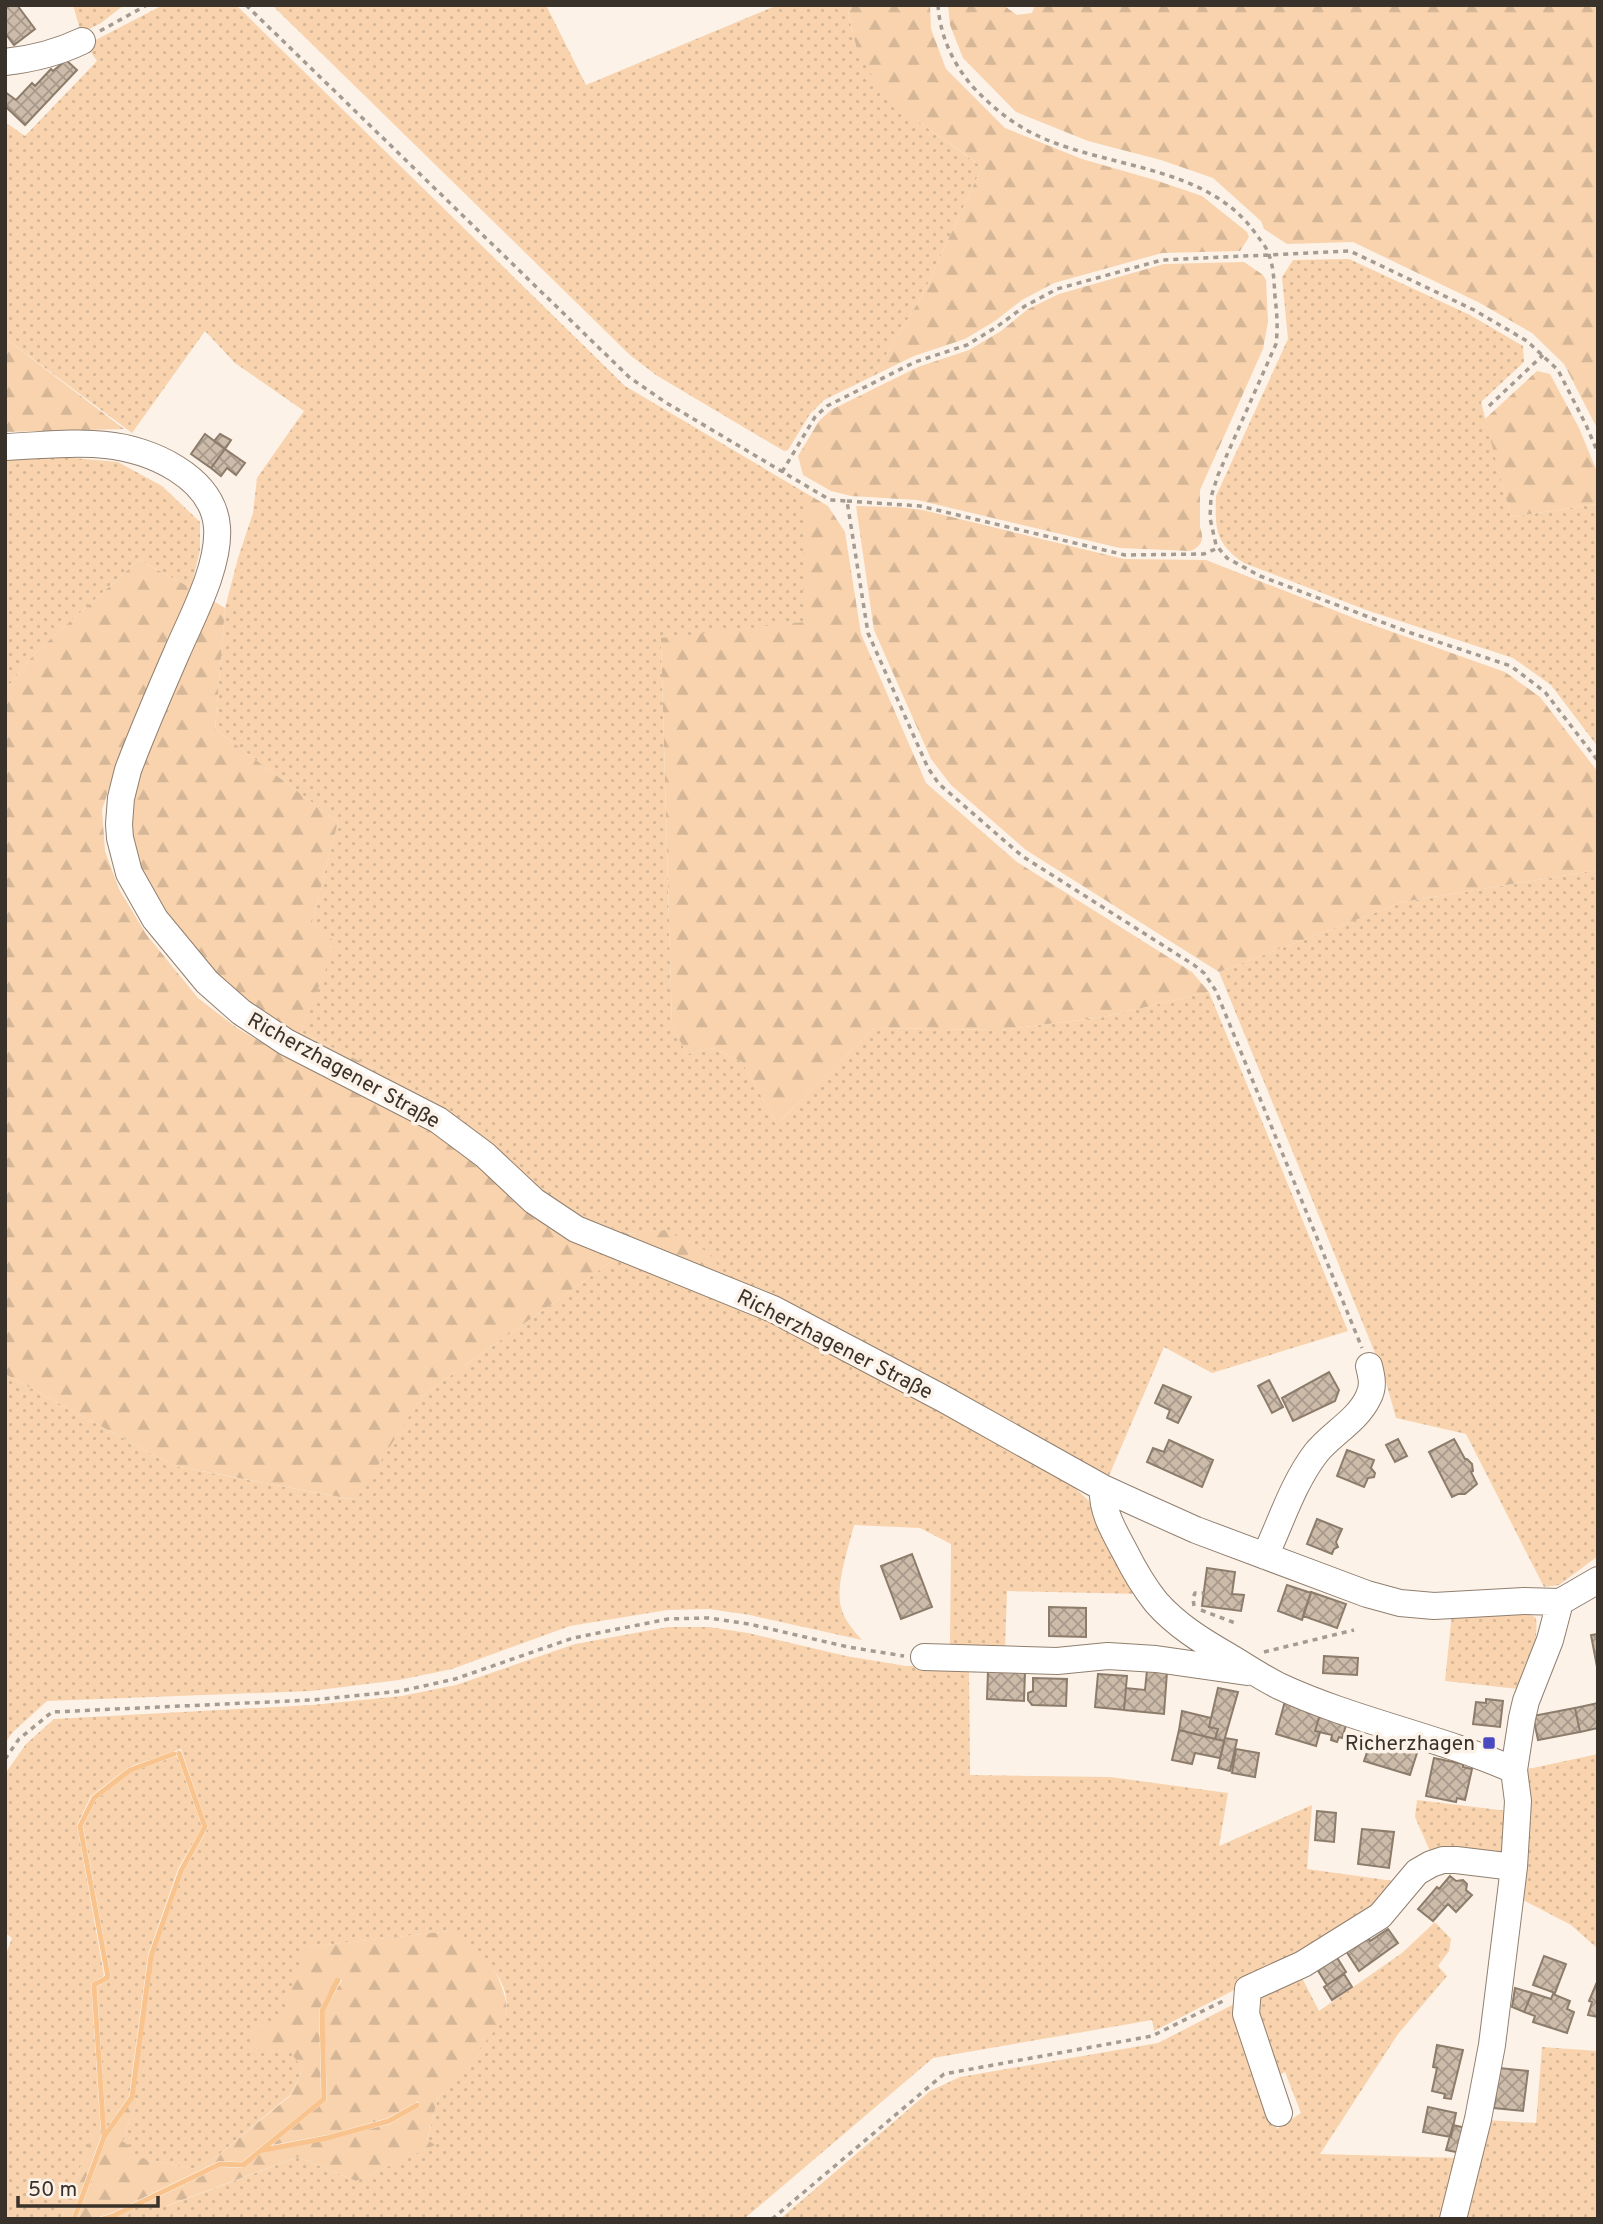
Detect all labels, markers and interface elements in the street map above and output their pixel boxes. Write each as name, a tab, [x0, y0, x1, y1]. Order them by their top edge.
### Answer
street label: Richerzhagener Straße	[242, 1007, 444, 1136]
street label: Richerzhagener Straße	[732, 1284, 937, 1406]
place label: Richerzhagen	[1345, 1731, 1475, 1758]
marker: Richerzhagen	[1481, 1735, 1497, 1751]
scale bar	[18, 2164, 158, 2208]
text: 50 m	[28, 2177, 77, 2204]

